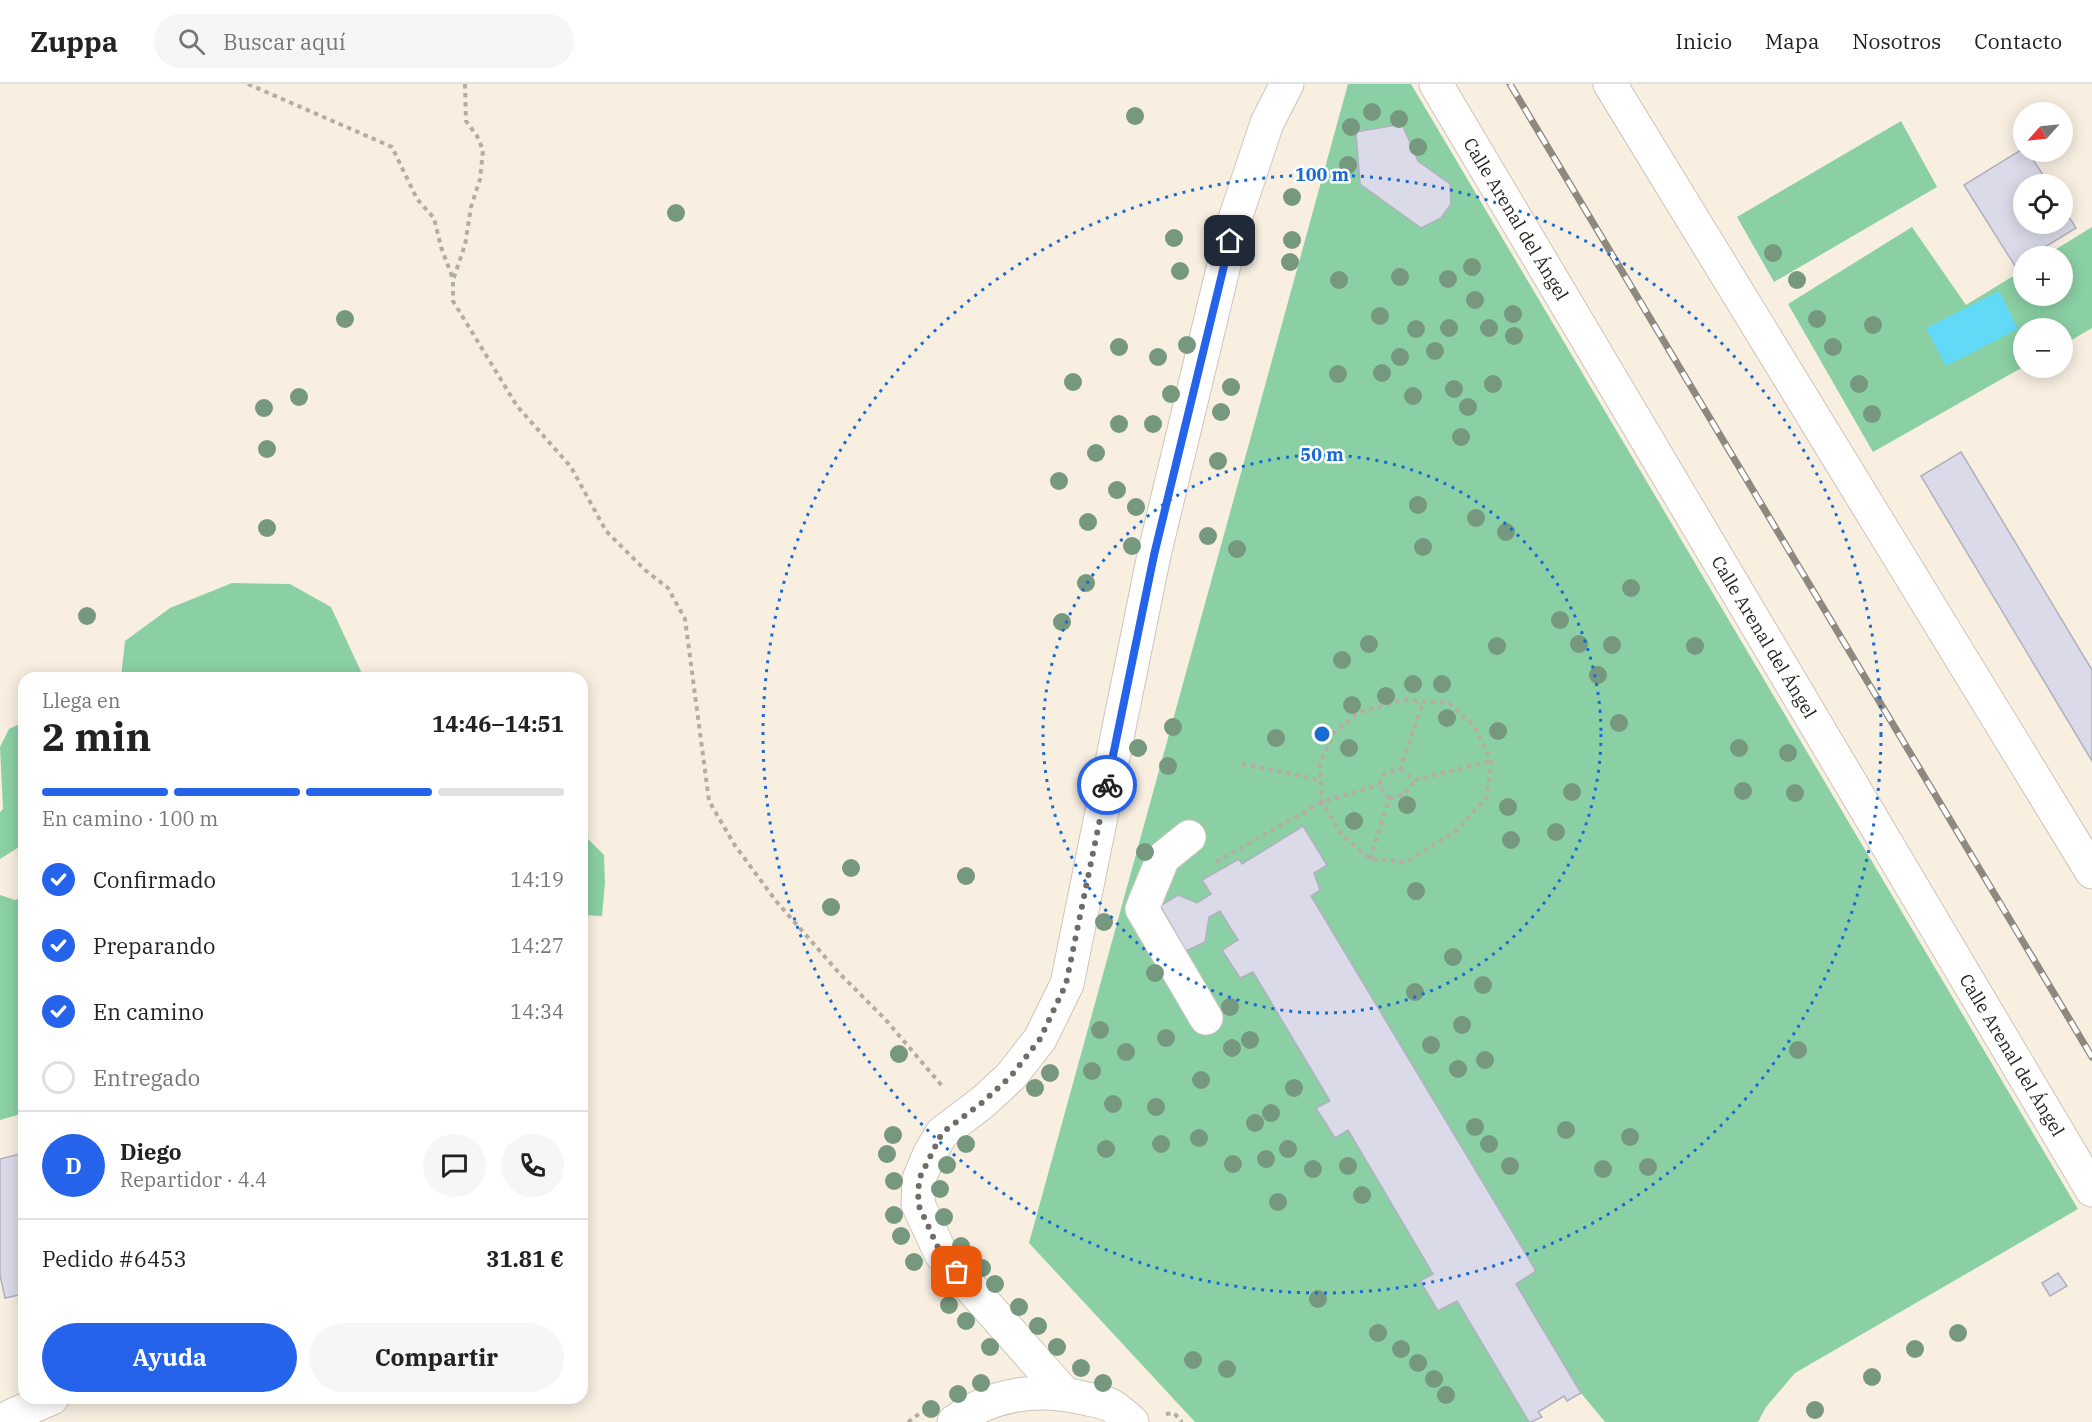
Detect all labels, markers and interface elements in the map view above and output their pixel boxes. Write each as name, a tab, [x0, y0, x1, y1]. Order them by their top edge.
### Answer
search box	[154, 14, 574, 68]
text: Zuppa	[30, 23, 118, 60]
icon: search	[175, 25, 208, 58]
text: Buscar aquí	[223, 27, 346, 56]
text: Inicio	[1675, 27, 1732, 55]
text: Mapa	[1765, 27, 1819, 55]
text: Nosotros	[1852, 27, 1941, 55]
text: Contacto	[1974, 27, 2062, 55]
north arrow	[2013, 102, 2073, 162]
map controls	[2013, 102, 2073, 378]
street label: Calle Arenal del Ángel	[1458, 134, 1574, 304]
text: 100 m	[1295, 163, 1350, 186]
button: locate	[2013, 174, 2073, 234]
pin	[1204, 215, 1255, 266]
icon: home	[1213, 224, 1246, 257]
button: +	[2013, 246, 2073, 306]
button: −	[2013, 318, 2073, 378]
text: 50 m	[1300, 443, 1344, 466]
street label: Calle Arenal del Ángel	[1706, 552, 1822, 722]
text: Llega en	[42, 687, 120, 714]
text: 14:46–14:51	[432, 709, 564, 738]
text: 2 min	[42, 711, 151, 762]
centre of rings	[1312, 724, 1332, 744]
courier	[1077, 755, 1137, 815]
icon: bike	[1091, 769, 1124, 802]
text: En camino · 100 m	[42, 805, 218, 832]
icon: check	[42, 863, 75, 896]
text: Confirmado	[93, 865, 216, 894]
text: 14:19	[510, 866, 564, 893]
icon: check	[42, 929, 75, 962]
text: Preparando	[93, 931, 215, 960]
text: 14:27	[510, 932, 564, 959]
street label: Calle Arenal del Ángel	[1954, 970, 2070, 1140]
icon: check	[42, 995, 75, 1028]
text: En camino	[93, 997, 204, 1026]
text: 14:34	[510, 998, 564, 1025]
text: Entregado	[93, 1063, 200, 1092]
button: chat	[423, 1134, 486, 1197]
button: phone	[501, 1134, 564, 1197]
text: Diego	[120, 1137, 182, 1166]
text: D	[65, 1151, 82, 1180]
text: Repartidor · 4.4	[120, 1166, 267, 1193]
text: Pedido #6453	[42, 1244, 187, 1273]
text: 31.81 €	[486, 1244, 564, 1273]
pin	[931, 1246, 982, 1297]
icon: bag	[940, 1255, 973, 1288]
button: Ayuda	[42, 1323, 297, 1392]
button: Compartir	[309, 1323, 564, 1392]

